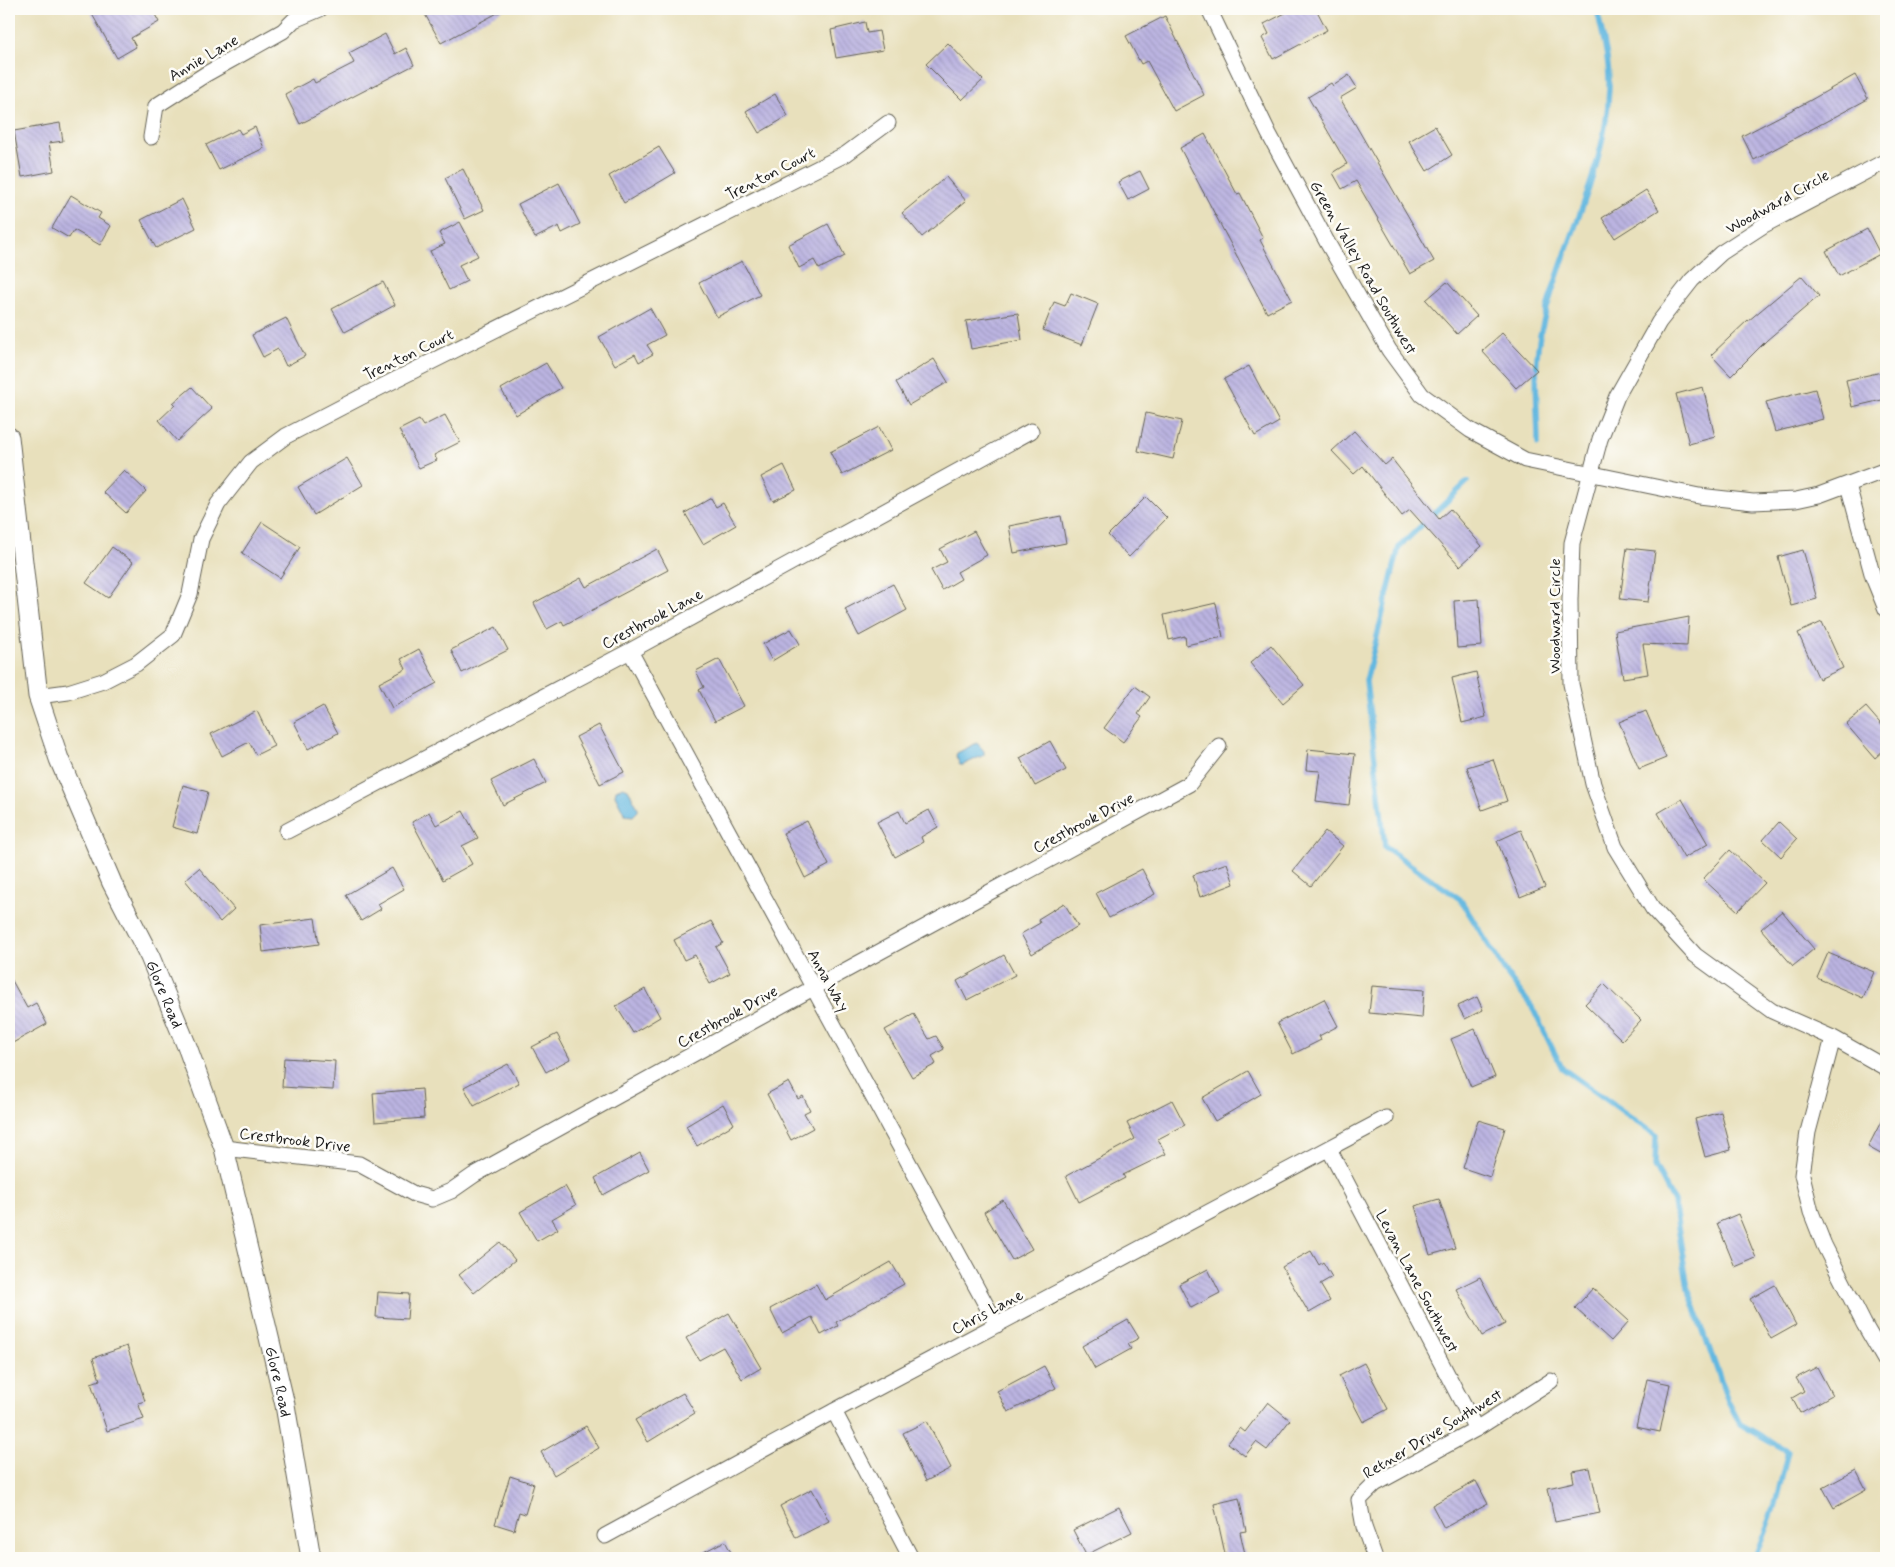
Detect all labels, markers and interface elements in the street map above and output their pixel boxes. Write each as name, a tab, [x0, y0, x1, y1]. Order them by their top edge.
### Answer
street label: Annie Lane	[165, 30, 243, 87]
street label: Trenton Court	[722, 143, 819, 206]
street label: Woodward Circle	[1722, 165, 1833, 239]
street label: Green Valley Road Southwest	[1304, 177, 1421, 358]
street label: Trenton Court	[360, 324, 457, 386]
street label: Woodward Circle	[1545, 558, 1566, 674]
street label: Crestbrook Lane	[598, 584, 707, 655]
street label: Crestbrook Drive	[1029, 788, 1138, 859]
street label: Anna Way	[802, 946, 853, 1016]
street label: Glore Road	[140, 957, 187, 1032]
street label: Crestbrook Drive	[674, 981, 782, 1054]
street label: Crestbrook Drive	[238, 1123, 352, 1158]
street label: Levan Lane Southwest	[1370, 1207, 1463, 1357]
street label: Chris Lane	[948, 1284, 1028, 1340]
street label: Glore Road	[259, 1344, 296, 1419]
street label: Retner Drive Southwest	[1359, 1384, 1506, 1484]

